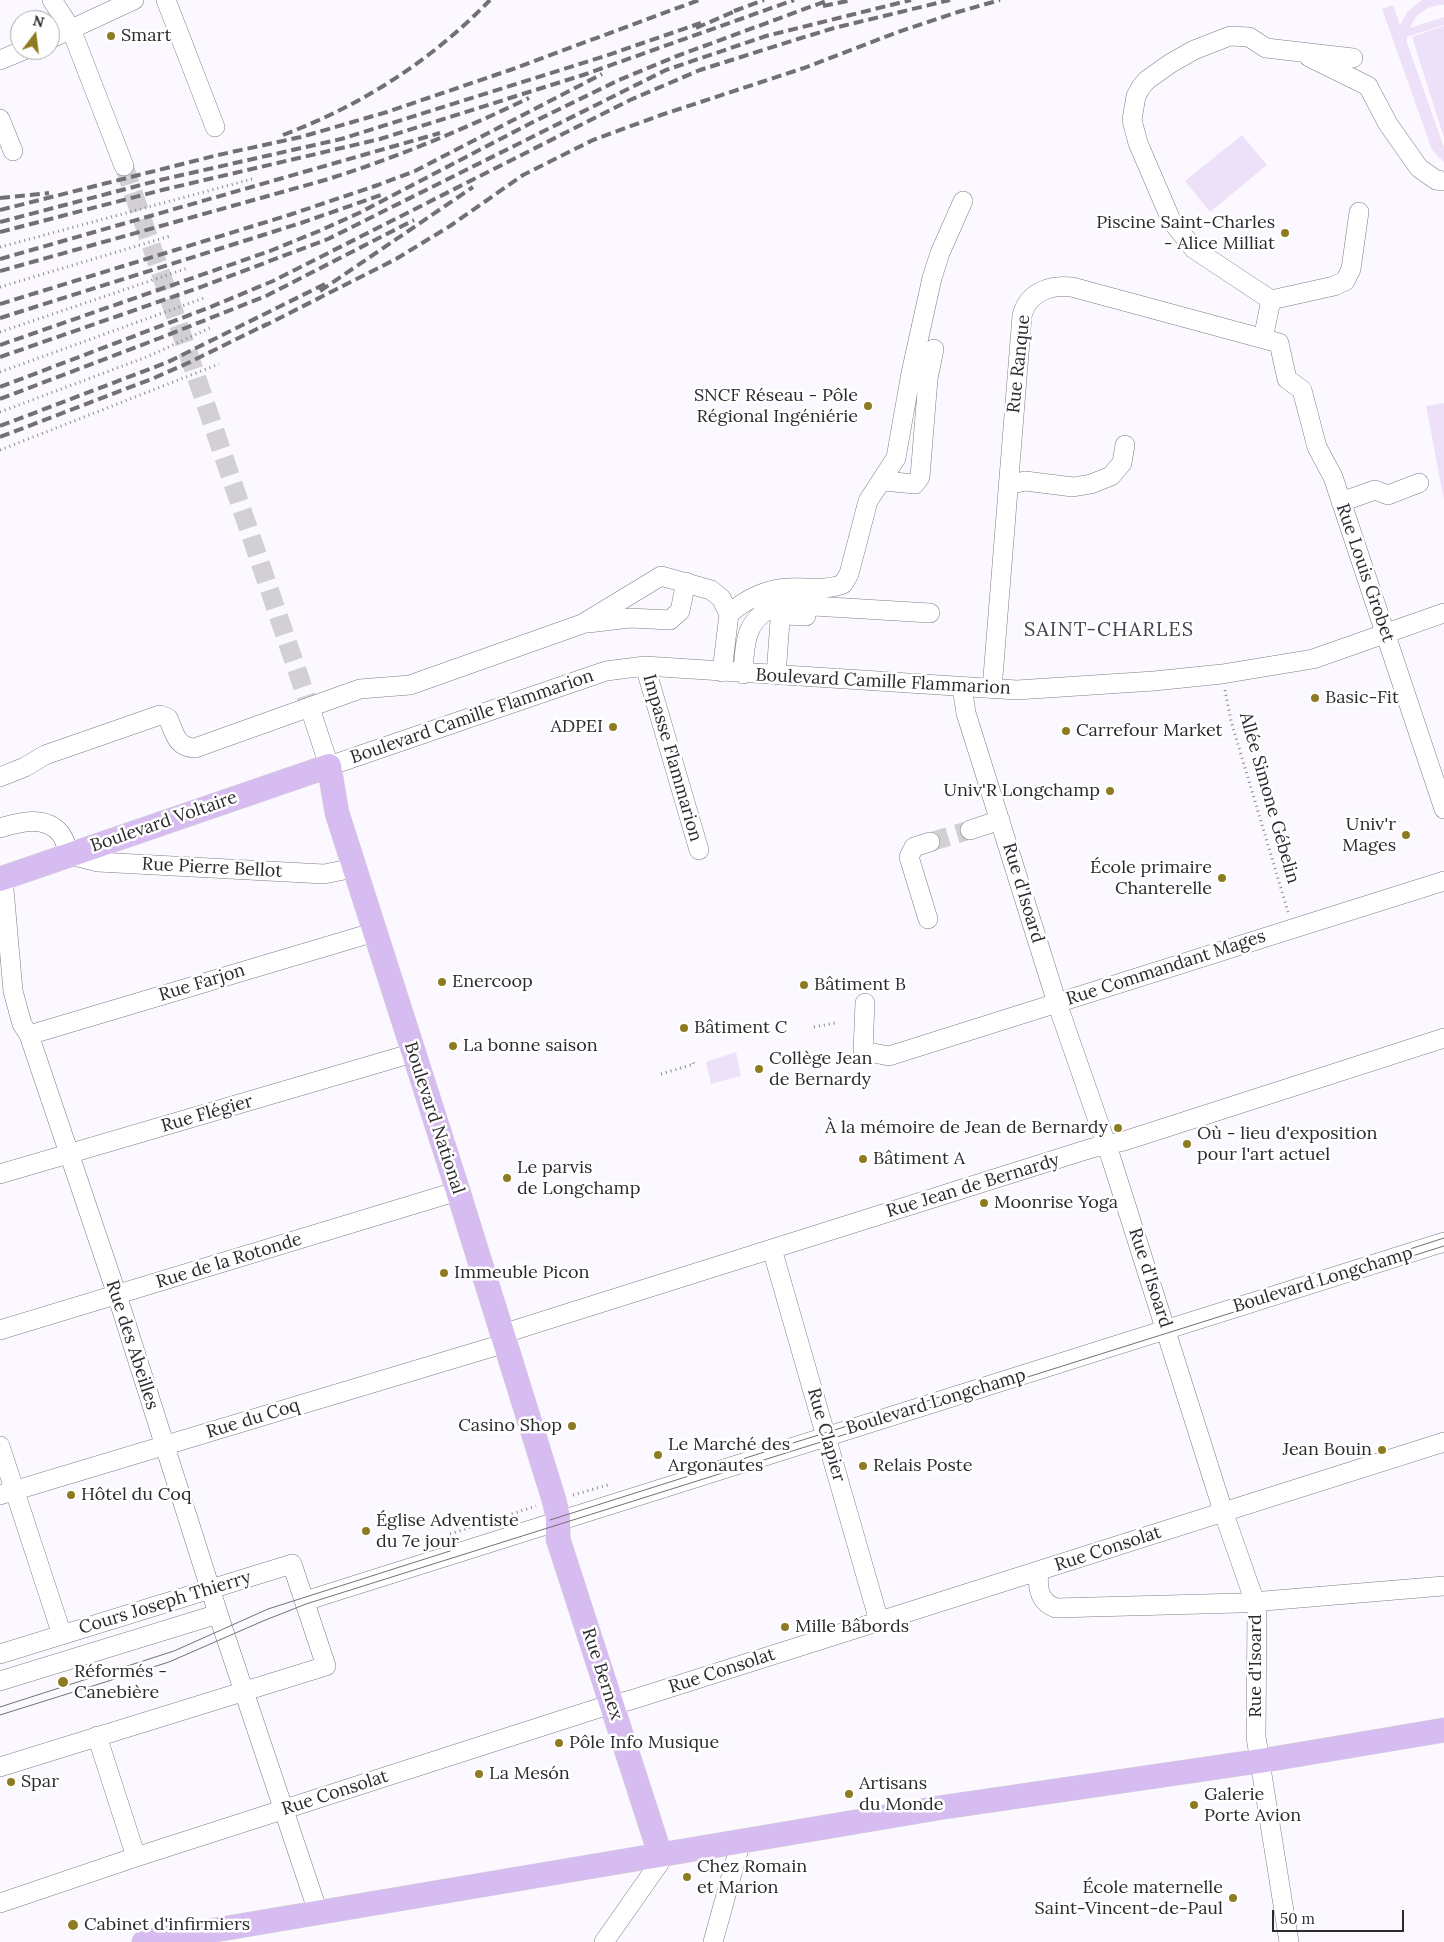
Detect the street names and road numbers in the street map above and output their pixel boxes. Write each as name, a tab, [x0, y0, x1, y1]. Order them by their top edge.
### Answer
street label: Rue Ranque	[1003, 314, 1035, 414]
street label: Rue Louis Grobet	[1331, 501, 1399, 645]
street label: Boulevard Camille Flammarion	[348, 665, 596, 769]
street label: Boulevard Camille Flammarion	[755, 665, 1011, 699]
street label: Impasse Flammarion	[638, 672, 706, 844]
street label: Allée Simone Gébelin	[1234, 710, 1304, 886]
street label: Boulevard Voltaire	[88, 787, 240, 857]
street label: Rue d'Isoard	[998, 840, 1048, 946]
street label: Rue Pierre Bellot	[141, 854, 283, 882]
street label: Rue Commandant Mages	[1064, 926, 1268, 1010]
street label: Rue Farjon	[156, 960, 248, 1006]
street label: Boulevard National	[399, 1039, 469, 1197]
street label: Rue Flégier	[159, 1091, 255, 1137]
street label: Rue Jean de Bernardy	[884, 1149, 1062, 1223]
street label: Rue d'Isoard	[1124, 1225, 1176, 1331]
street label: Rue de la Rotonde	[153, 1229, 305, 1293]
street label: Boulevard Longchamp	[1231, 1242, 1415, 1318]
street label: Rue des Abeilles	[101, 1278, 163, 1412]
street label: Boulevard Longchamp	[844, 1364, 1028, 1440]
street label: Rue Clapier	[802, 1386, 850, 1484]
street label: Rue du Coq	[204, 1395, 302, 1443]
street label: Rue Consolat	[1052, 1522, 1164, 1576]
street label: Cours Joseph Thierry	[76, 1567, 254, 1639]
street label: Rue d'Isoard	[1245, 1614, 1267, 1718]
street label: Rue Bernex	[577, 1625, 627, 1723]
street label: Rue Consolat	[666, 1644, 778, 1698]
street label: Rue Consolat	[279, 1766, 391, 1820]

